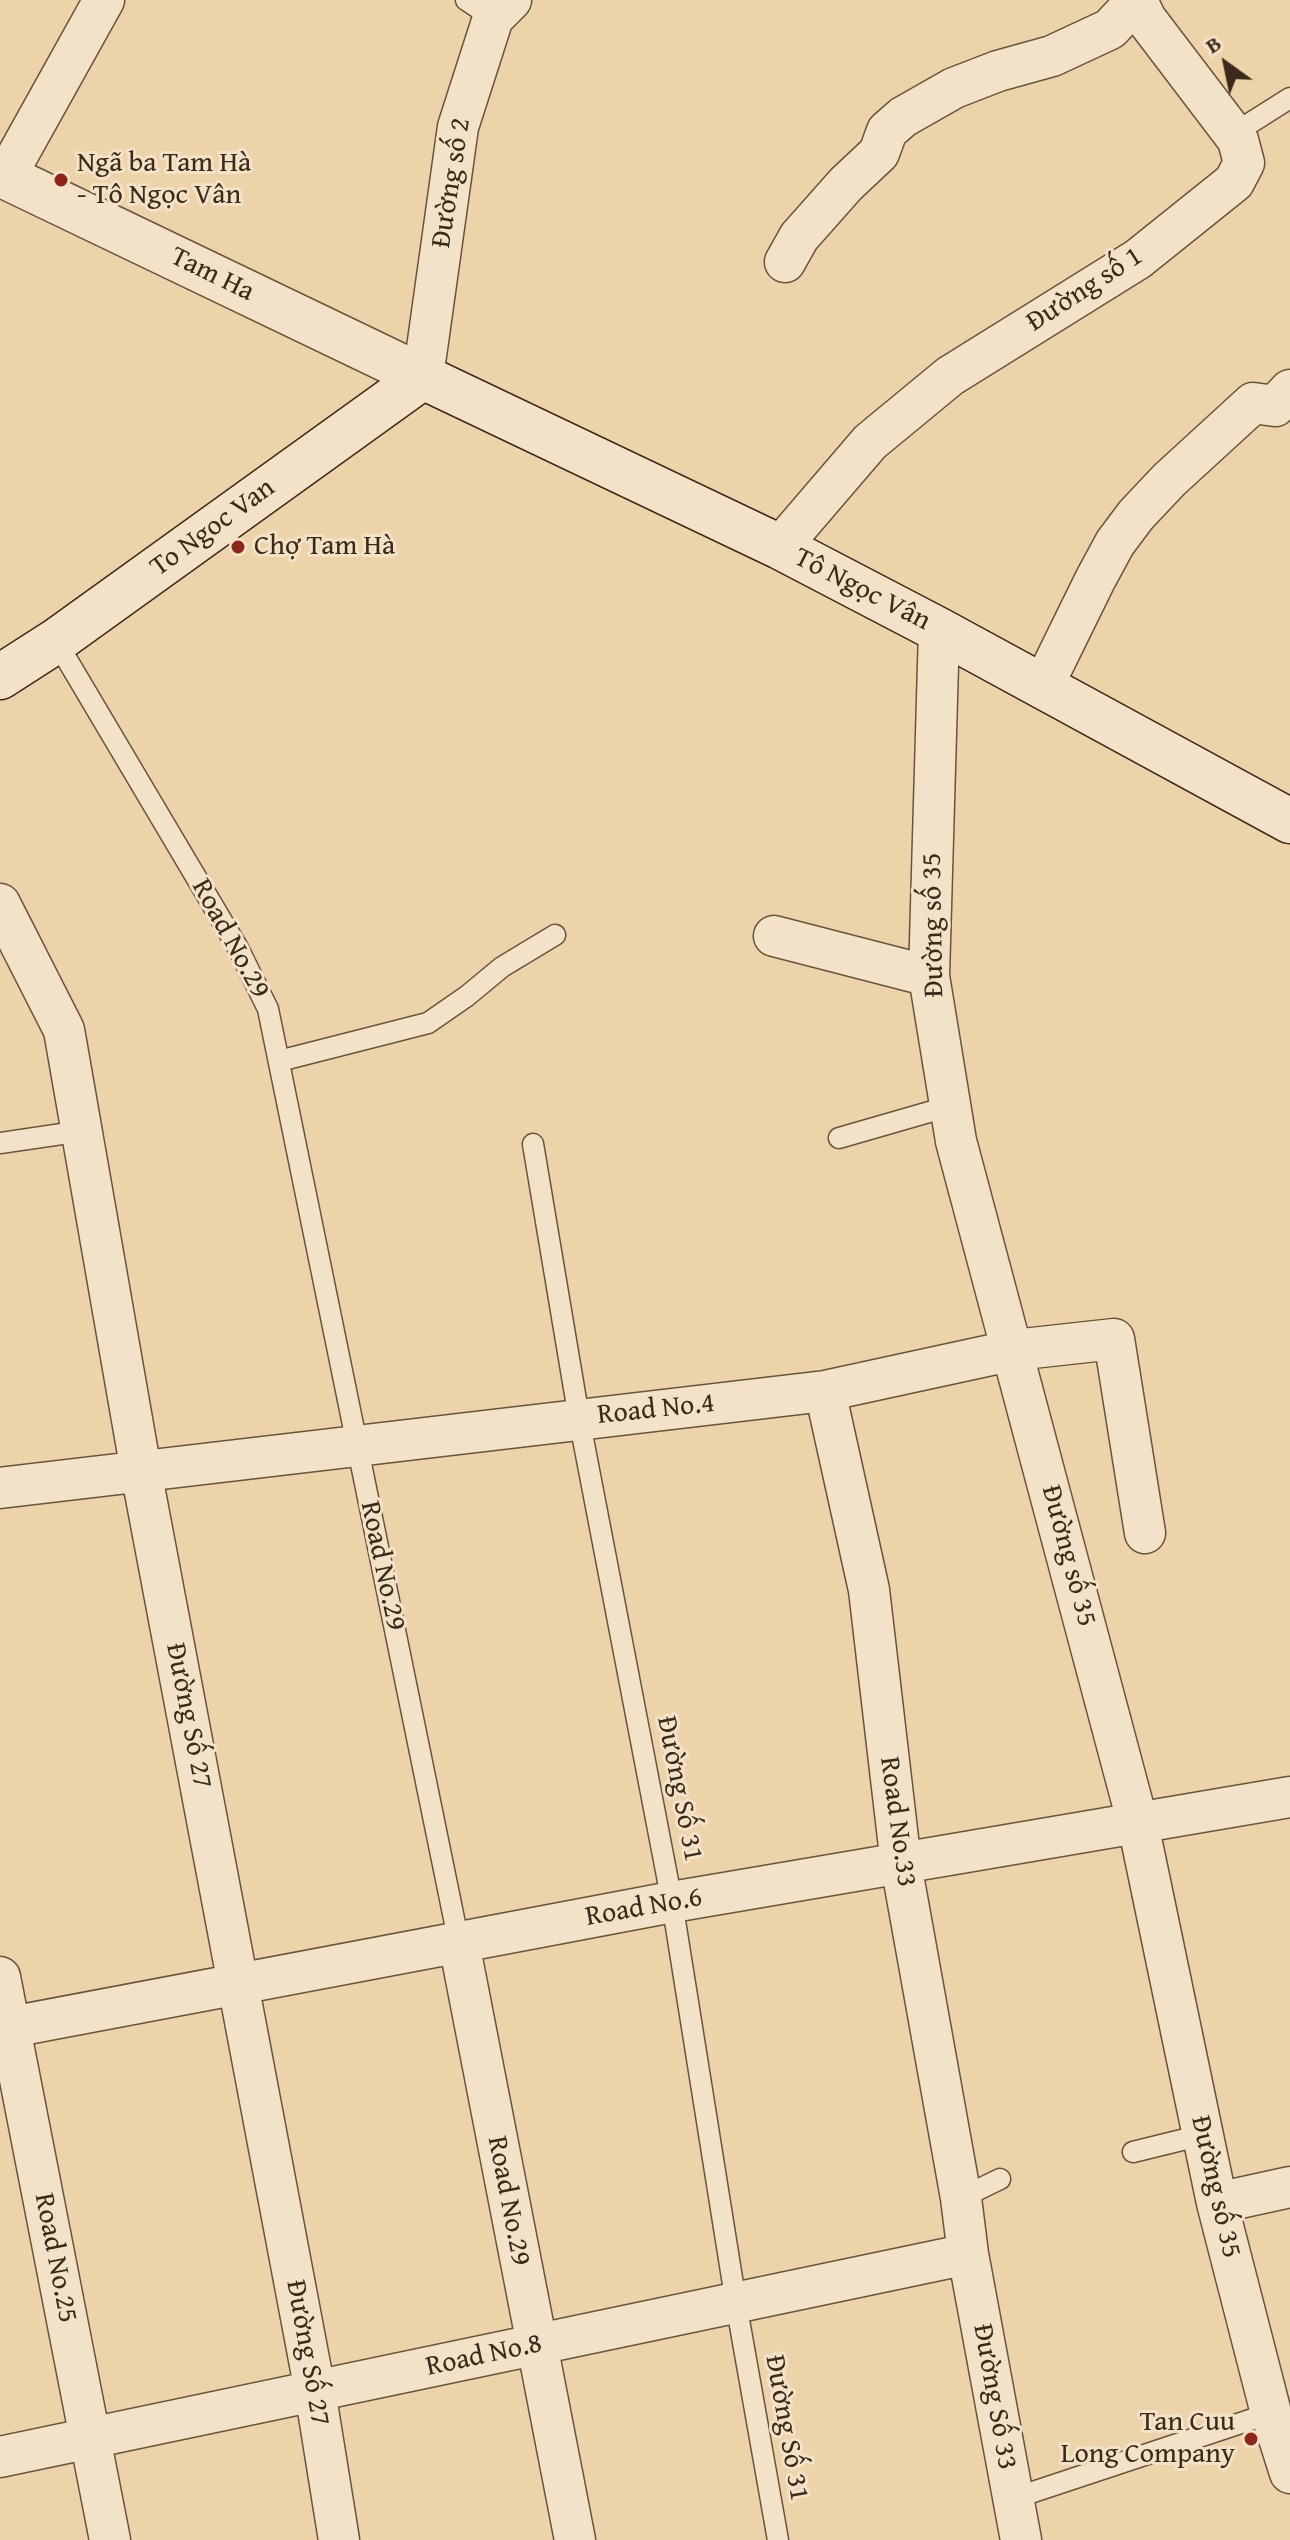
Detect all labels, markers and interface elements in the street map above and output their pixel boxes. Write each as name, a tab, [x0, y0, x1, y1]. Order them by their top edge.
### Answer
north arrow	[1186, 24, 1266, 104]
text: B	[1199, 27, 1227, 61]
street label: Đường số 2	[425, 116, 479, 250]
place label: Ngã ba Tam Hà - Tô Ngọc Vân	[77, 147, 251, 213]
marker: Ngã ba Tam Hà - Tô Ngọc Vân	[52, 171, 70, 189]
street label: Tam Ha	[165, 240, 259, 310]
street label: Đường số 1	[1021, 240, 1149, 340]
street label: To Ngoc Van	[144, 472, 282, 584]
place label: Chợ Tam Hà	[254, 530, 395, 564]
marker: Chợ Tam Hà	[229, 538, 247, 556]
street label: Tô Ngọc Vân	[788, 541, 936, 639]
street label: Đường số 35	[916, 852, 952, 998]
street label: Road No.29	[184, 874, 276, 1004]
street label: Road No.4	[596, 1387, 716, 1433]
street label: Đường số 35	[1033, 1482, 1103, 1630]
street label: Road No.29	[352, 1498, 412, 1634]
street label: Đường Số 27	[157, 1641, 219, 1791]
street label: Đường Số 31	[648, 1714, 710, 1864]
street label: Road No.33	[871, 1755, 923, 1889]
street label: Road No.6	[583, 1881, 705, 1935]
street label: Đường số 35	[1182, 2113, 1248, 2261]
street label: Road No.29	[479, 2133, 537, 2269]
street label: Road No.25	[26, 2190, 84, 2326]
street label: Đường Số 27	[278, 2278, 336, 2428]
street label: Đường Số 33	[965, 2322, 1023, 2472]
street label: Road No.8	[423, 2327, 545, 2385]
street label: Đường Số 31	[757, 2353, 815, 2503]
place label: Tan Cuu Long Company	[1061, 2406, 1235, 2472]
marker: Tan Cuu Long Company	[1242, 2430, 1260, 2448]

